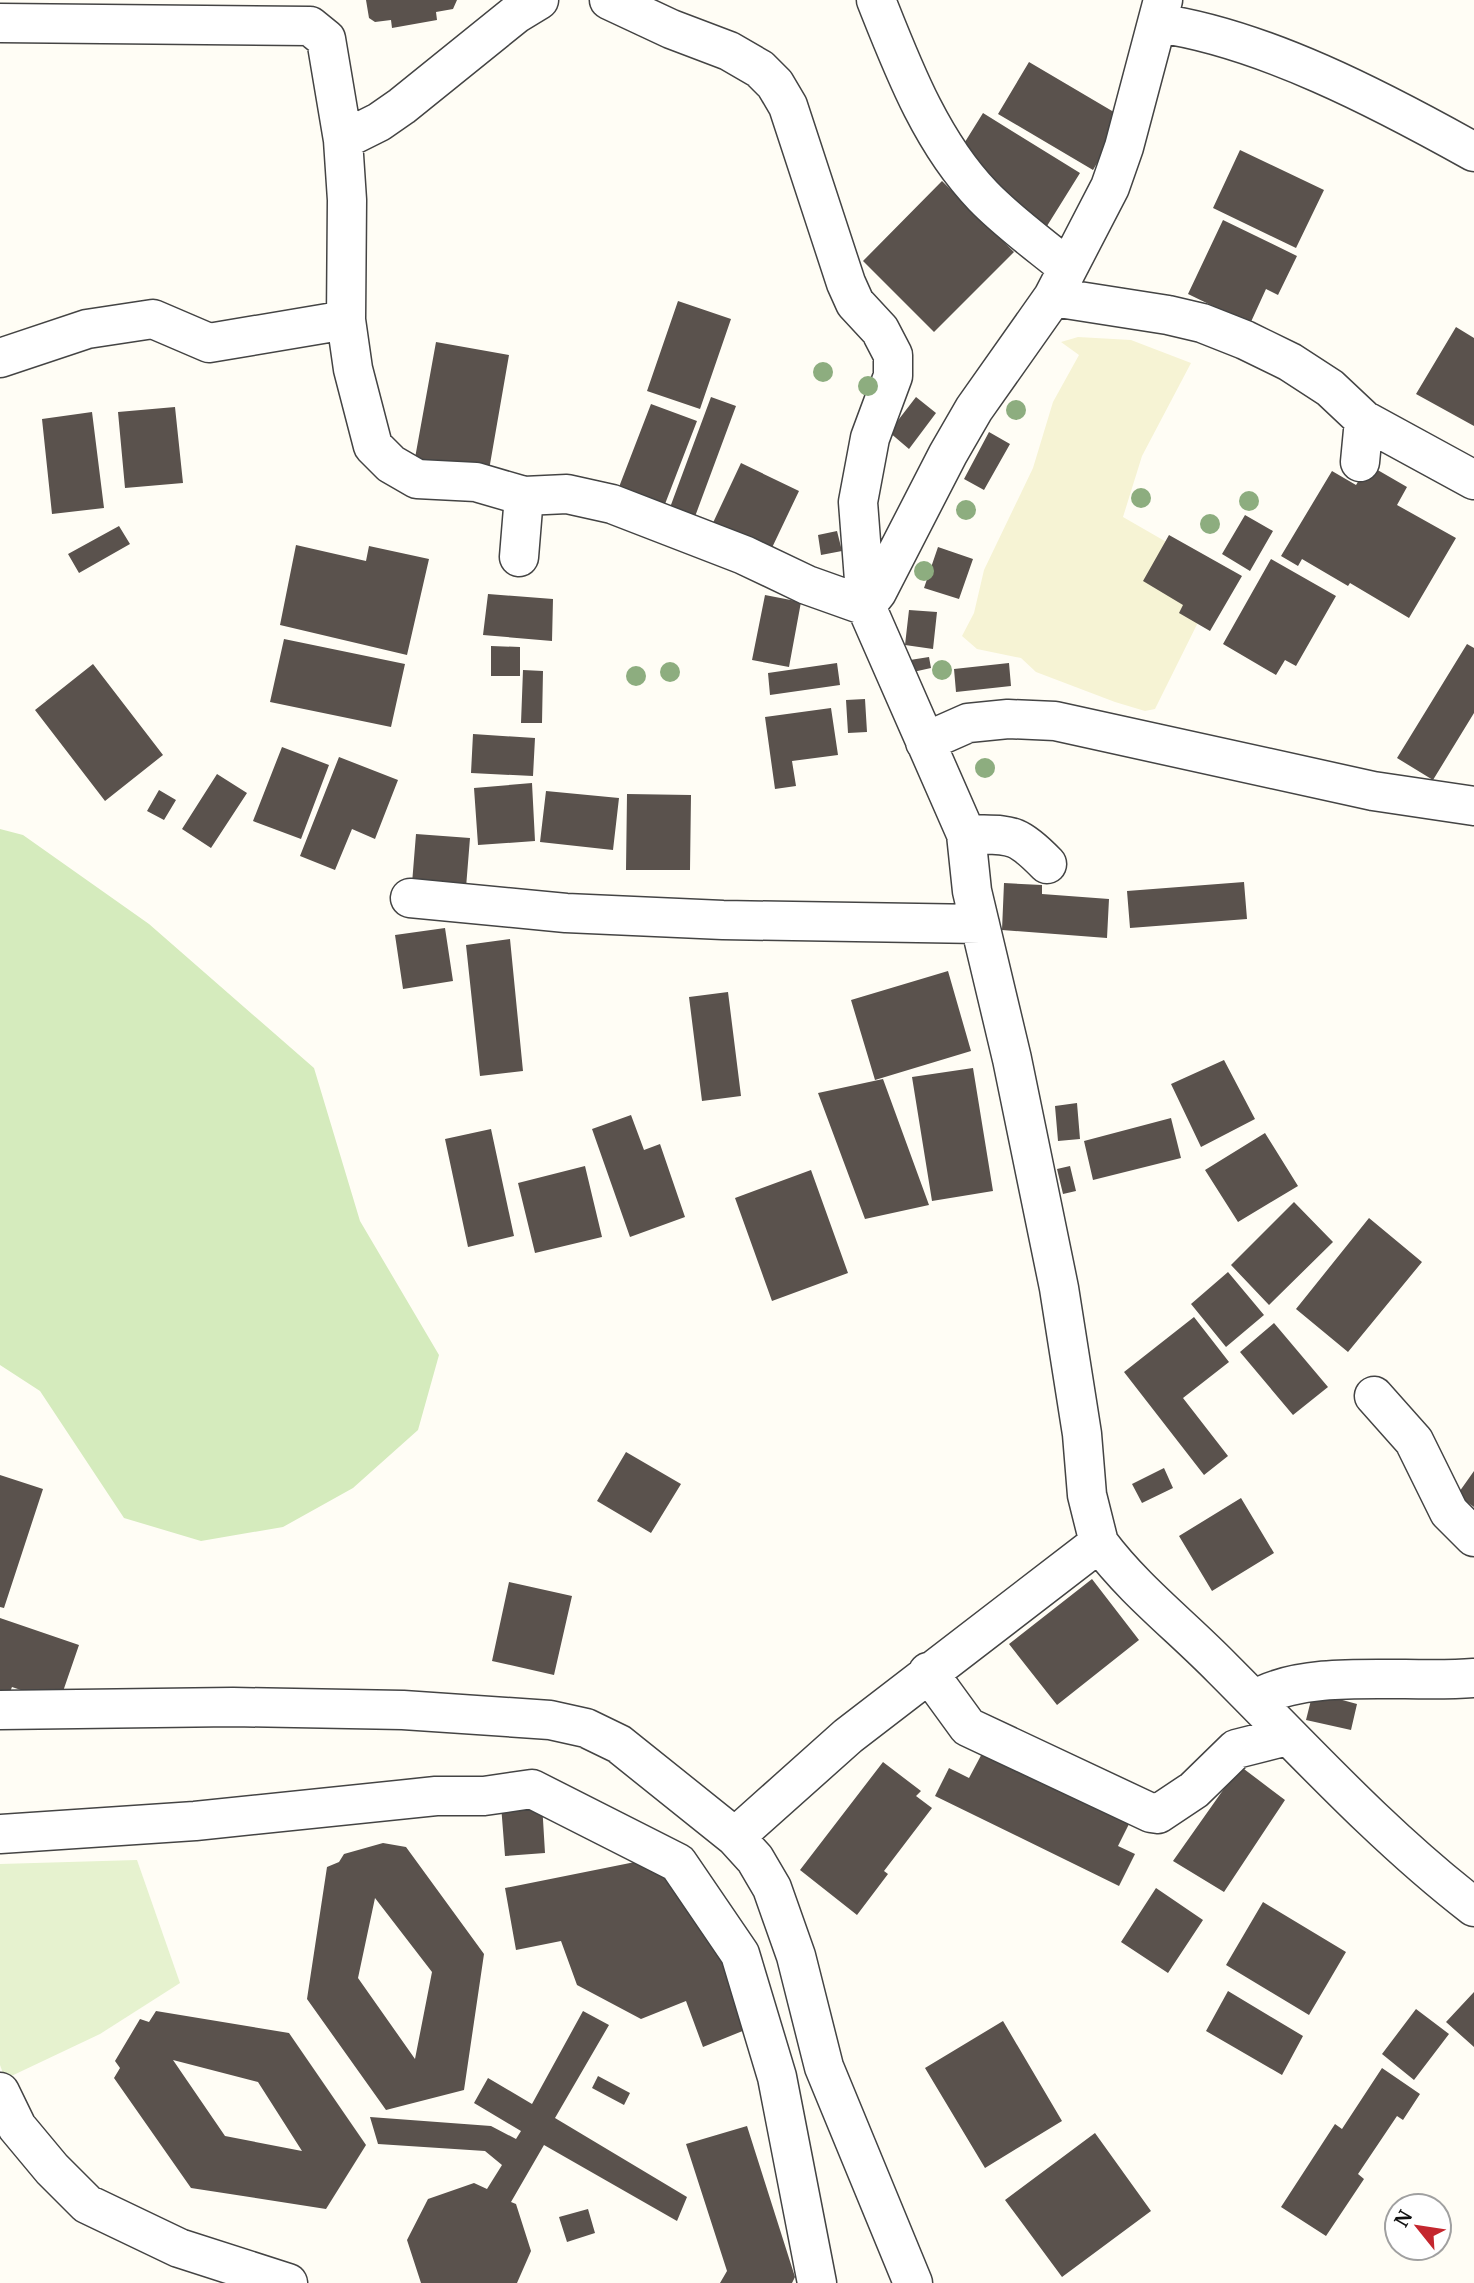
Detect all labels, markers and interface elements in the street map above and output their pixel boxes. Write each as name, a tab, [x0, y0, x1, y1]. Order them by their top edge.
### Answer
north arrow	[1383, 2192, 1453, 2262]
text: N	[1389, 2206, 1417, 2231]

